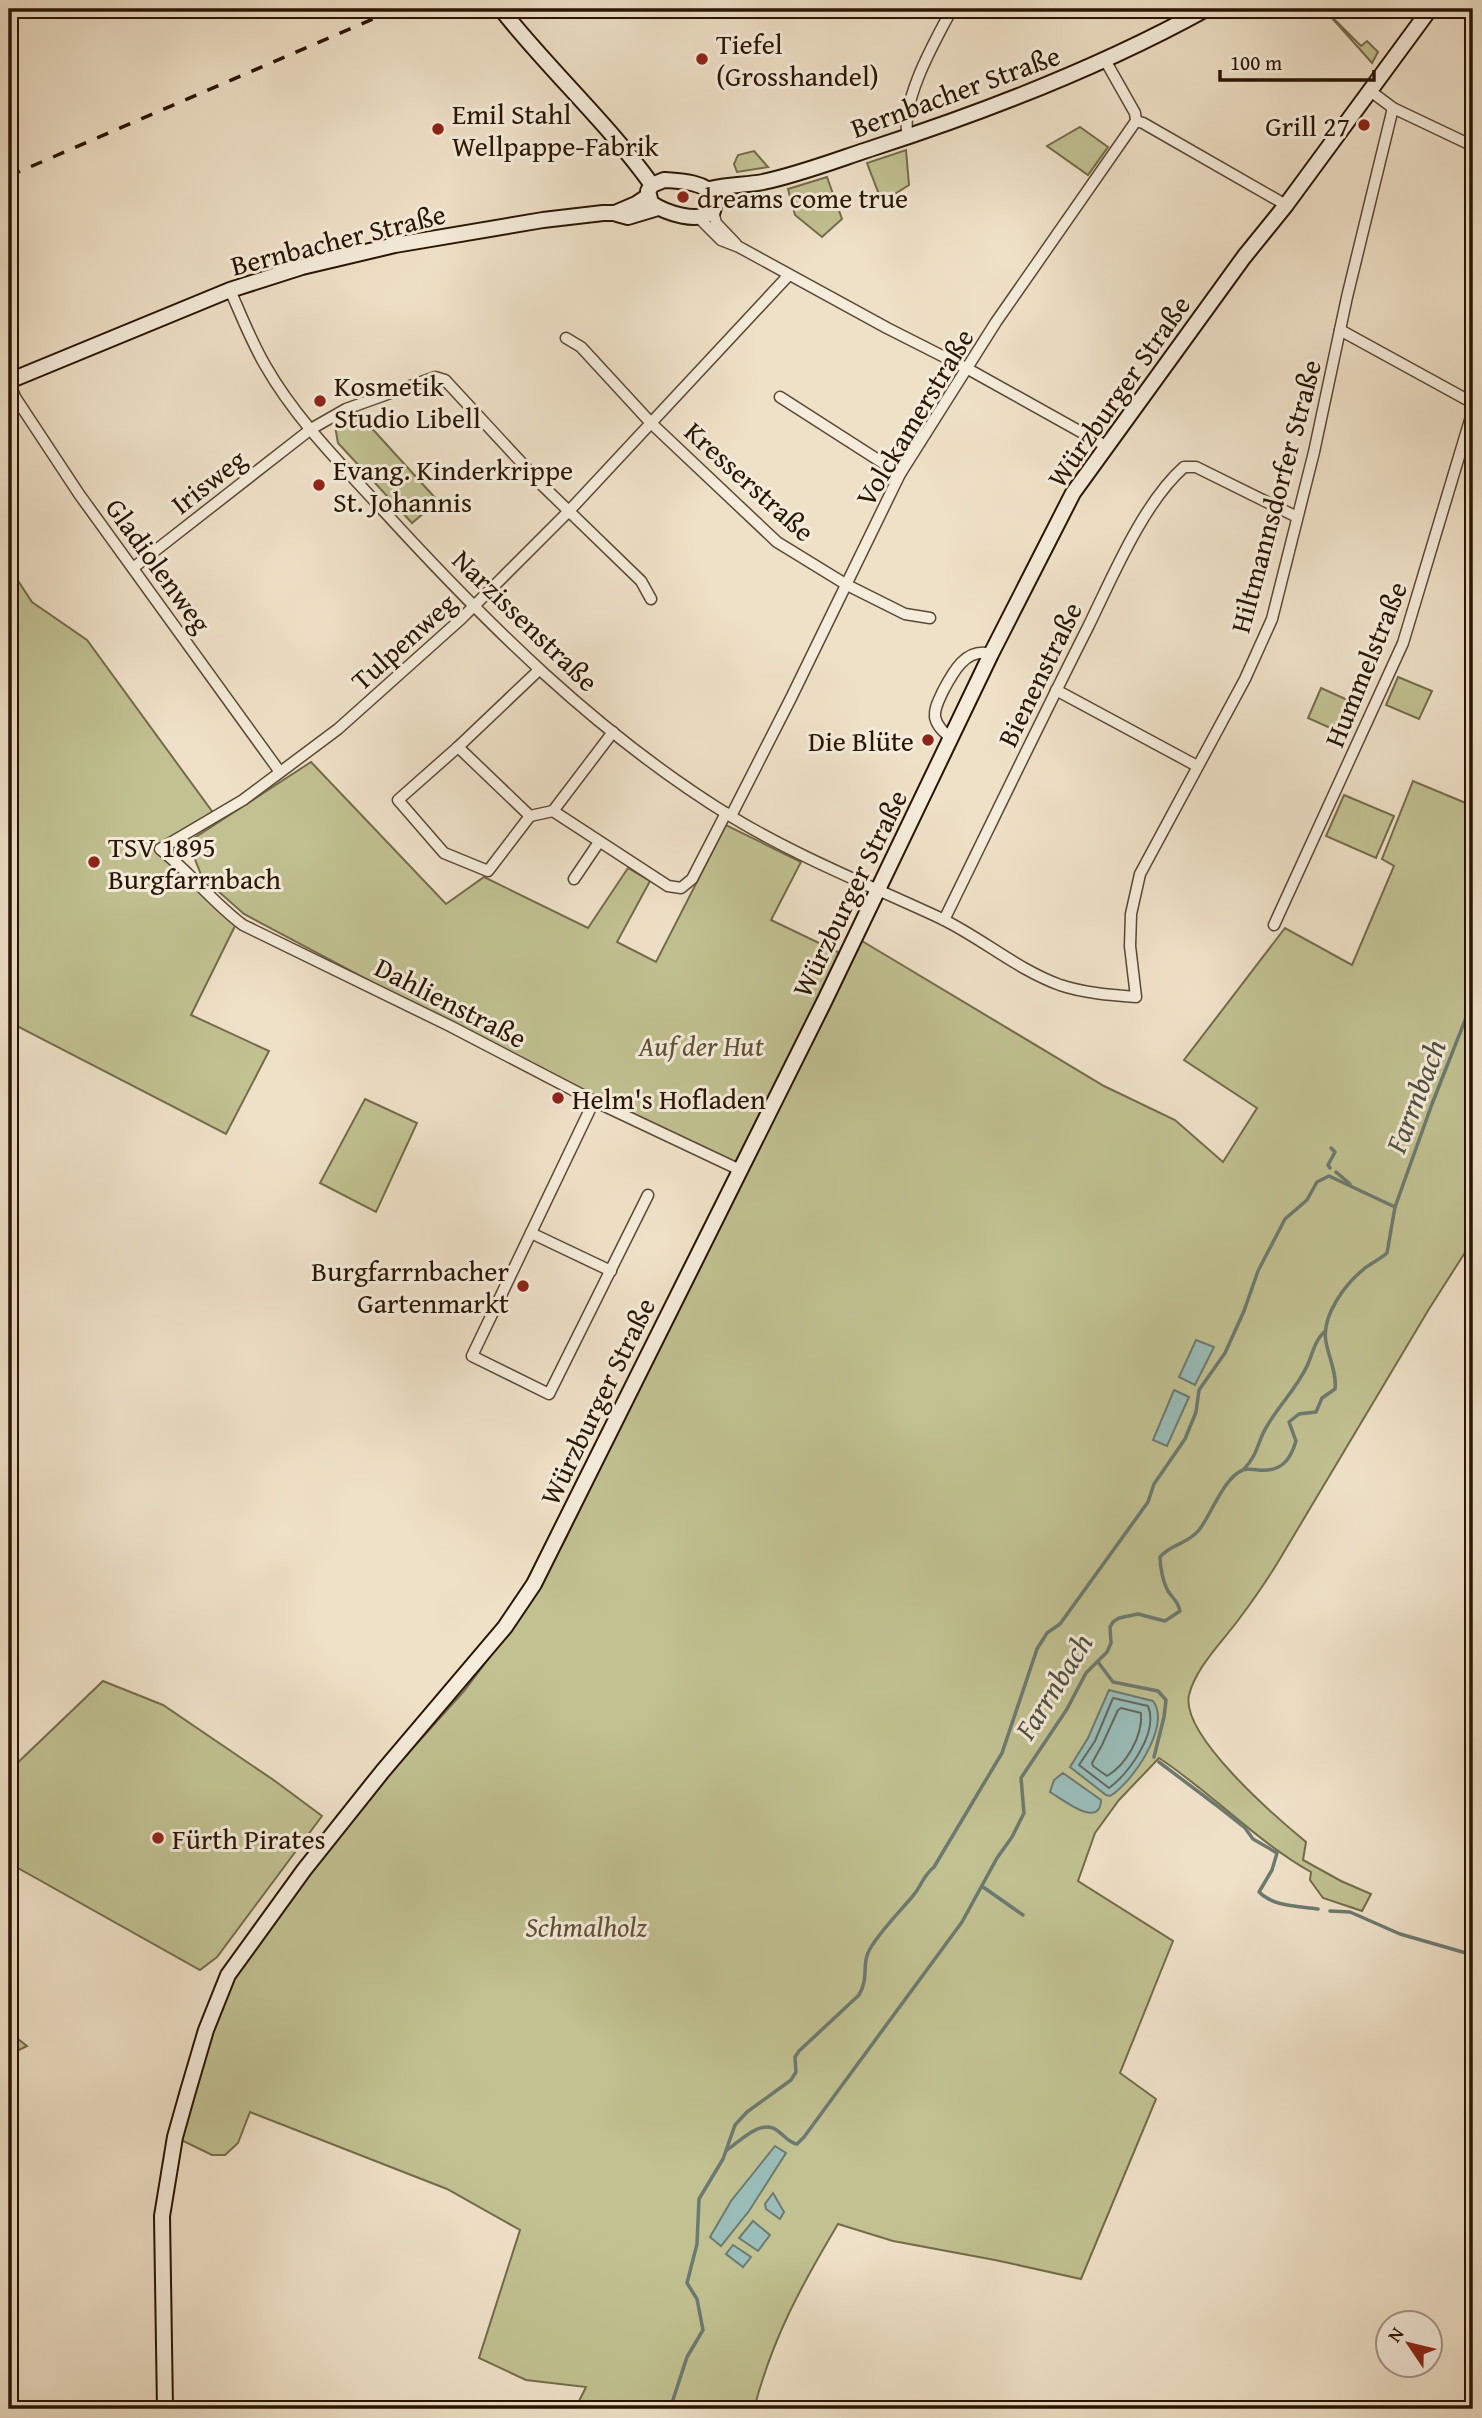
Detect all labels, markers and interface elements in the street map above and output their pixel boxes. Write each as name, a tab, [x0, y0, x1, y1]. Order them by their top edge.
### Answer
place label: Tiefel (Grosshandel)	[716, 23, 879, 96]
street label: Bernbacher Straße	[845, 34, 1065, 148]
scale bar	[1220, 38, 1374, 82]
text: 100 m	[1230, 47, 1282, 78]
marker: Tiefel (Grosshandel)	[694, 51, 710, 67]
place label: Emil Stahl Wellpappe-Fabrik	[452, 93, 660, 166]
place label: Grill 27	[1265, 105, 1350, 146]
marker: Grill 27	[1356, 117, 1372, 133]
marker: Emil Stahl Wellpappe-Fabrik	[430, 121, 446, 137]
place label: dreams come true	[697, 177, 908, 218]
marker: dreams come true	[675, 189, 691, 205]
street label: Bernbacher Straße	[226, 192, 450, 286]
street label: Würzburger Straße	[1036, 287, 1200, 495]
street label: Volckamerstraße	[845, 320, 983, 514]
street label: Hiltmannsdorfer Straße	[1219, 355, 1331, 637]
place label: Kosmetik Studio Libell	[334, 365, 481, 438]
marker: Kosmetik Studio Libell	[312, 393, 328, 409]
street label: Kresserstraße	[676, 411, 824, 551]
street label: Irisweg	[162, 438, 254, 523]
place label: Evang. Kinderkrippe St. Johannis	[333, 449, 573, 522]
marker: Evang. Kinderkrippe St. Johannis	[311, 477, 327, 493]
street label: Gladiolenweg	[96, 489, 222, 641]
street label: Narzissenstraße	[444, 539, 608, 701]
street label: Hummelstraße	[1313, 575, 1417, 753]
street label: Tulpenweg	[341, 583, 465, 699]
street label: Bienenstraße	[986, 595, 1092, 753]
place label: Die Blüte	[808, 720, 914, 761]
marker: Die Blüte	[920, 732, 936, 748]
street label: Würzburger Straße	[781, 782, 917, 1004]
place label: TSV 1895 Burgfarrnbach	[108, 826, 281, 899]
marker: TSV 1895 Burgfarrnbach	[86, 854, 102, 870]
street label: Dahlienstraße	[368, 946, 534, 1058]
park label: Auf der Hut	[637, 1025, 765, 1066]
water label: Farrnbach	[1373, 1033, 1457, 1160]
place label: Helm's Hofladen	[572, 1078, 766, 1119]
marker: Helm's Hofladen	[550, 1090, 566, 1106]
place label: Burgfarrnbacher Gartenmarkt	[311, 1250, 509, 1323]
marker: Burgfarrnbacher Gartenmarkt	[515, 1278, 531, 1294]
street label: Würzburger Straße	[529, 1290, 665, 1512]
water label: Farrnbach	[1002, 1624, 1103, 1749]
place label: Fürth Pirates	[172, 1818, 326, 1859]
marker: Fürth Pirates	[150, 1830, 166, 1846]
park label: Schmalholz	[525, 1906, 647, 1947]
north arrow	[1374, 2310, 1444, 2380]
text: N	[1380, 2321, 1410, 2347]

